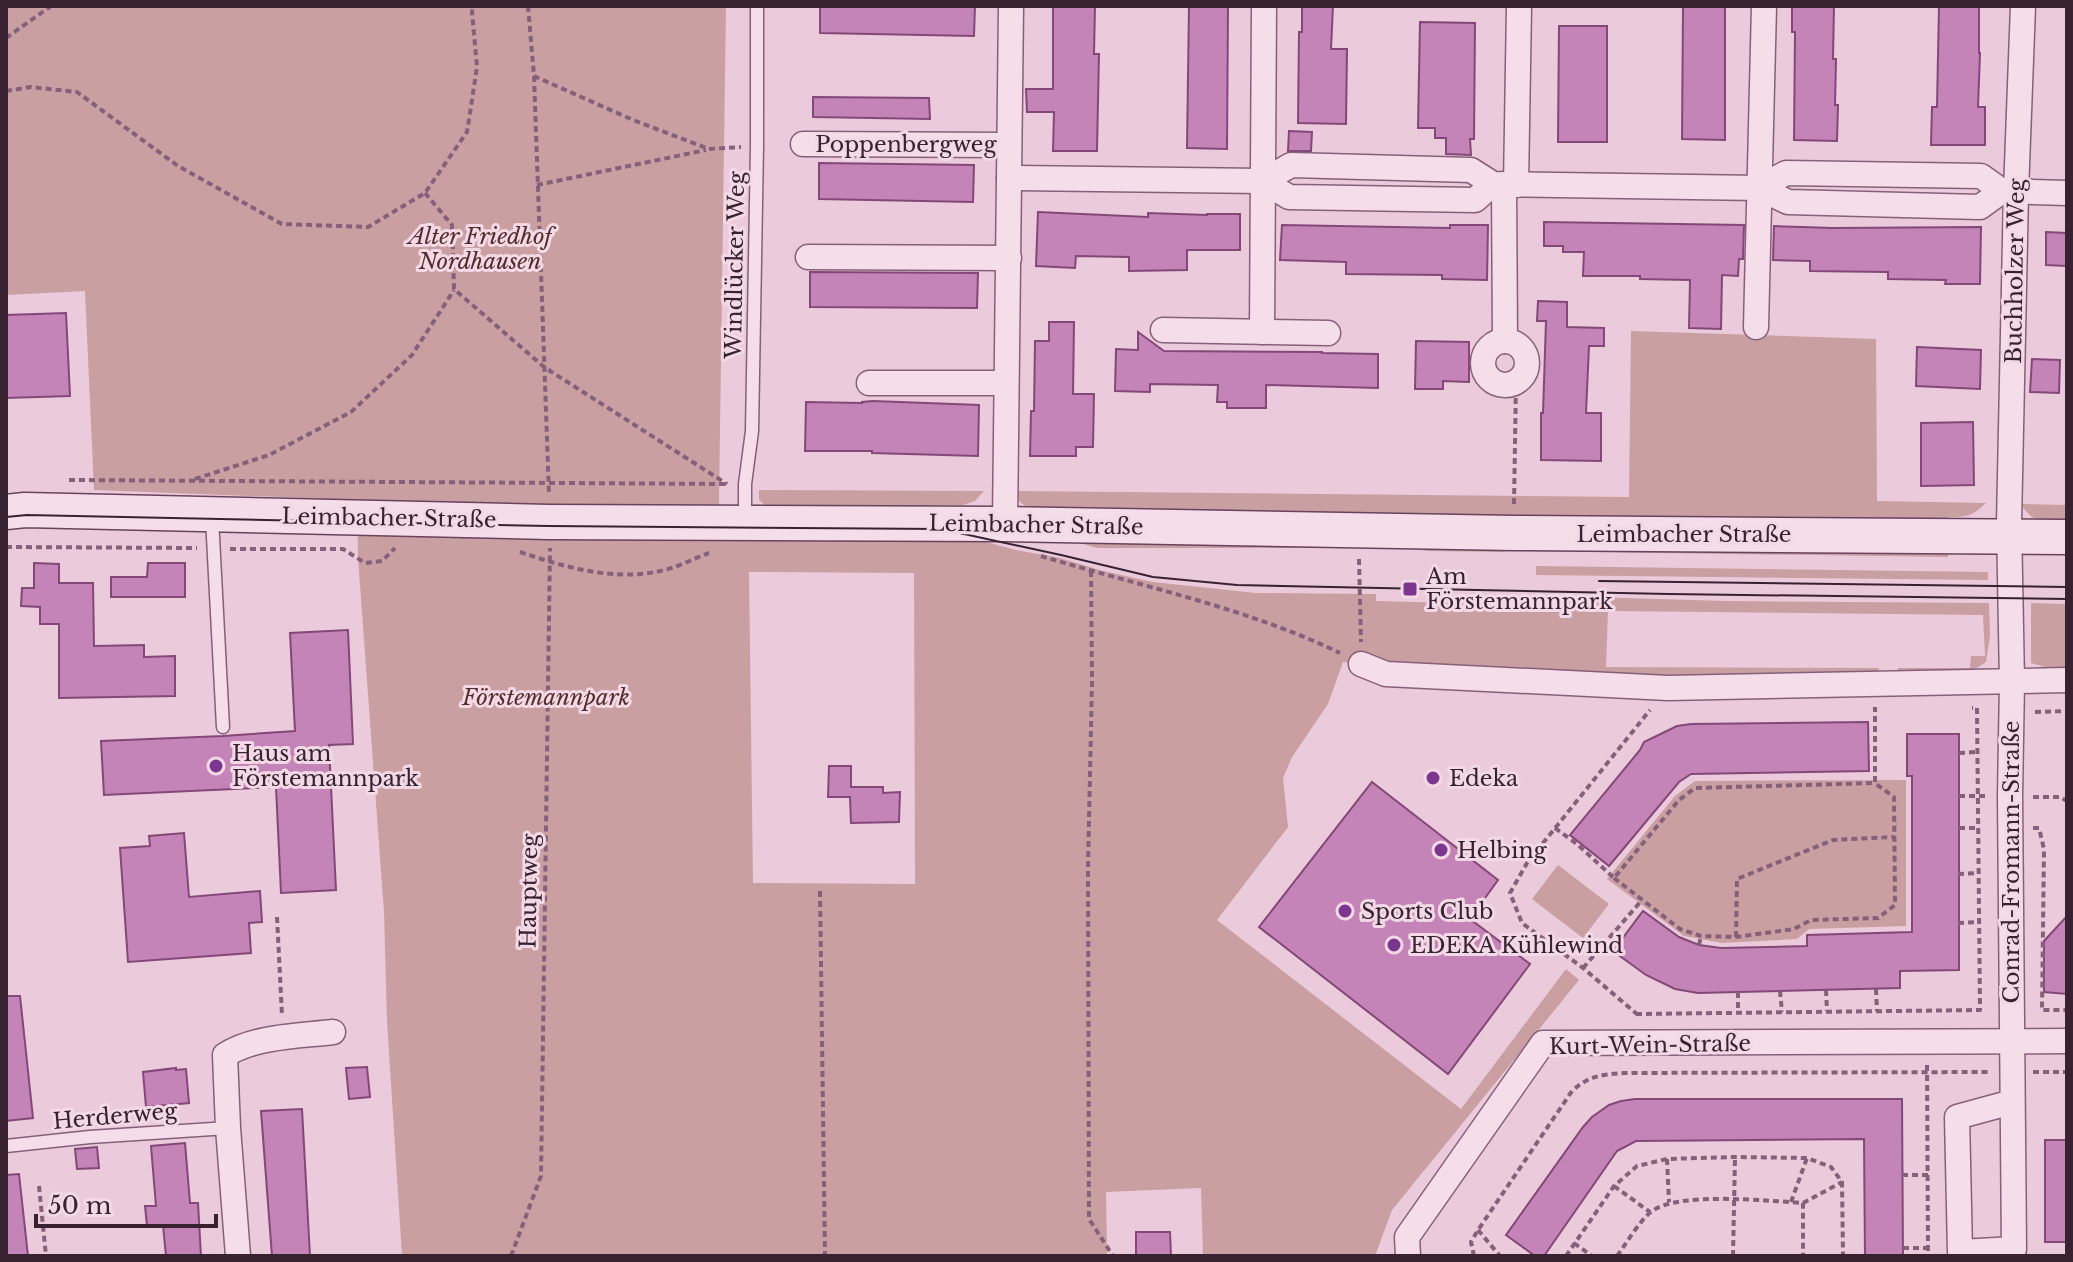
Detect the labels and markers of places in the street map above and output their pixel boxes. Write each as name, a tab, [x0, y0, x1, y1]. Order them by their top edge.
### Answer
place label: Am Förstemannpark	[1425, 563, 1613, 615]
marker: Am Förstemannpark	[1401, 580, 1419, 598]
place label: Haus am Förstemannpark	[232, 740, 419, 792]
marker: Haus am Förstemannpark	[207, 757, 225, 775]
place label: Edeka	[1449, 765, 1519, 792]
marker: Edeka	[1424, 769, 1442, 787]
place label: Helbing	[1457, 837, 1548, 864]
marker: Helbing	[1432, 841, 1450, 859]
place label: Sports Club	[1361, 898, 1493, 925]
marker: Sports Club	[1336, 902, 1354, 920]
place label: EDEKA Kühlewind	[1410, 932, 1623, 959]
marker: EDEKA Kühlewind	[1385, 936, 1403, 954]

